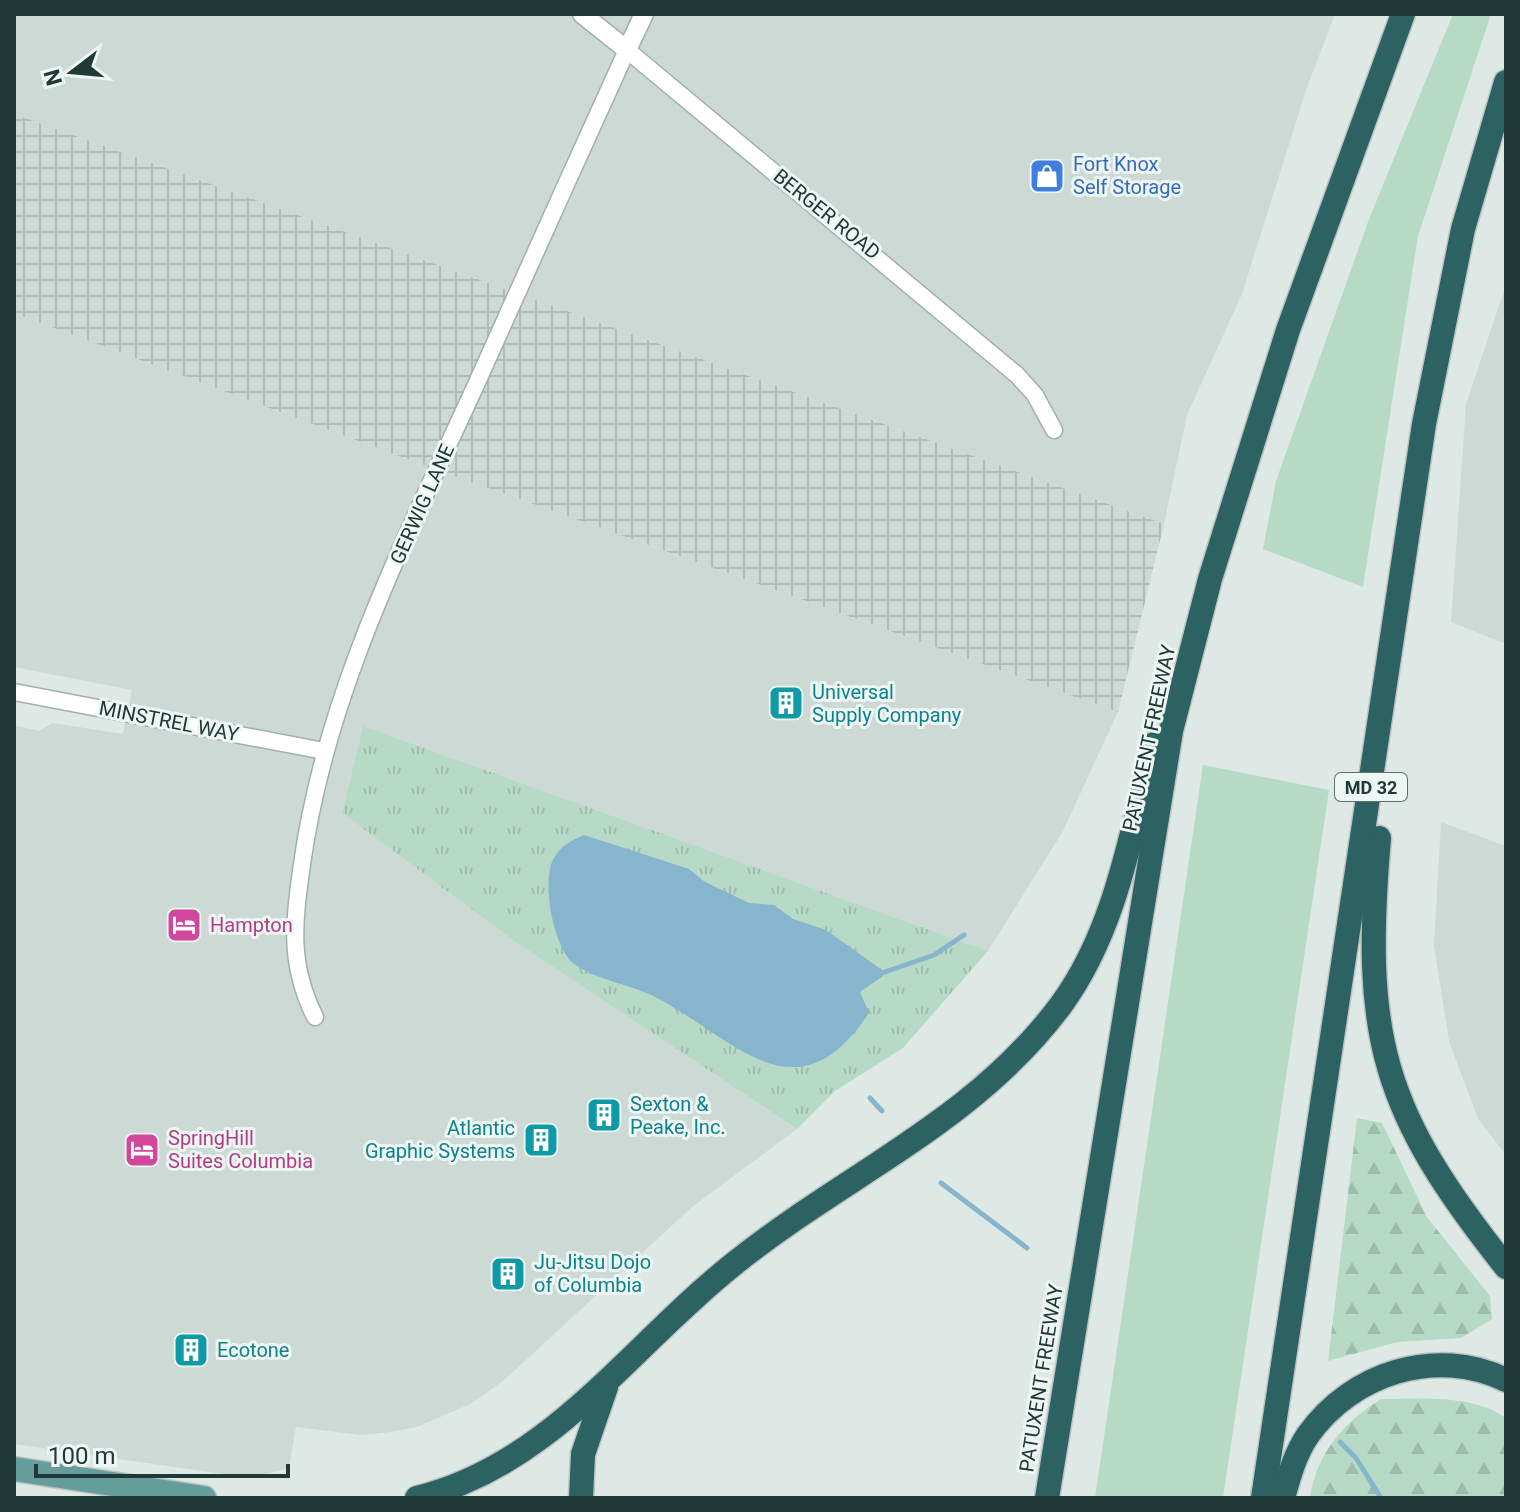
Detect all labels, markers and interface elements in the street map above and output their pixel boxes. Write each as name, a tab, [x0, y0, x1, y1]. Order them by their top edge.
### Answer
north arrow	[32, 32, 112, 112]
text: N	[39, 66, 67, 88]
place label: Fort Knox Self Storage	[1073, 152, 1181, 199]
shop icon: Fort Knox Self Storage	[1028, 157, 1066, 195]
street label: BERGER ROAD	[769, 164, 885, 264]
street label: GERWIG LANE	[385, 440, 459, 568]
street label: PATUXENT FREEWAY	[1118, 643, 1180, 833]
place label: Universal Supply Company	[812, 680, 962, 727]
building icon: Universal Supply Company	[767, 684, 805, 722]
street label: MINSTREL WAY	[97, 696, 241, 746]
road number: MD 32	[1335, 773, 1407, 801]
hotel icon: Hampton	[165, 906, 203, 944]
place label: Hampton	[210, 913, 293, 937]
place label: Sexton & Peake, Inc.	[630, 1092, 726, 1139]
building icon: Sexton & Peake, Inc.	[585, 1096, 623, 1134]
place label: Atlantic Graphic Systems	[365, 1116, 515, 1163]
building icon: Atlantic Graphic Systems	[522, 1121, 560, 1159]
place label: SpringHill Suites Columbia	[168, 1126, 313, 1173]
hotel icon: SpringHill Suites Columbia	[123, 1131, 161, 1169]
place label: Ju-Jitsu Dojo of Columbia	[534, 1250, 651, 1297]
building icon: Ju-Jitsu Dojo of Columbia	[489, 1255, 527, 1293]
street label: PATUXENT FREEWAY	[1014, 1282, 1068, 1474]
building icon: Ecotone	[172, 1331, 210, 1369]
place label: Ecotone	[217, 1338, 289, 1362]
scale bar	[36, 1428, 288, 1478]
text: 100 m	[48, 1442, 115, 1470]

